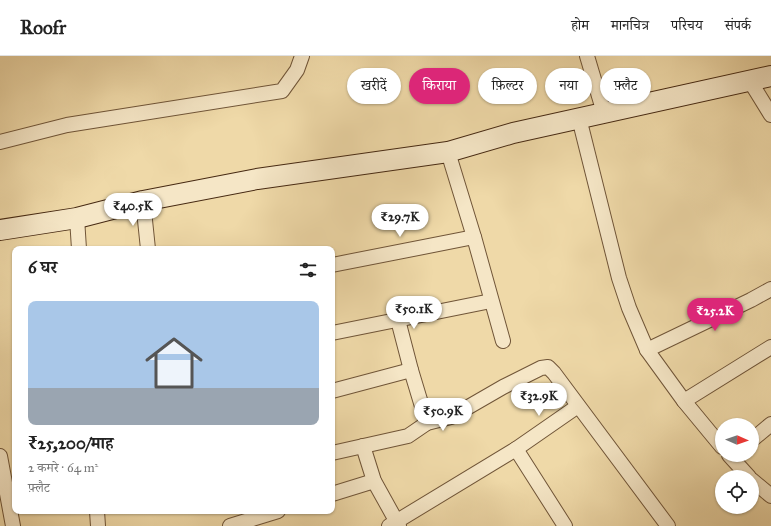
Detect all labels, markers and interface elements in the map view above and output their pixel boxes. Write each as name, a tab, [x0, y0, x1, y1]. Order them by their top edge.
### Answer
text: Roofr	[20, 16, 66, 39]
text: होम	[571, 17, 589, 34]
text: मानचित्र	[611, 17, 649, 34]
text: परिचय	[671, 17, 703, 34]
text: संपर्क	[725, 17, 751, 34]
chip: खरीदें	[347, 68, 401, 104]
chip: किराया	[409, 68, 470, 104]
chip: फ़िल्टर	[478, 68, 537, 104]
chip: नया	[545, 68, 592, 104]
chip: फ़्लैट	[600, 68, 651, 104]
pin: ₹40.5K	[100, 193, 166, 227]
text: ₹40.5K	[113, 198, 153, 214]
pin: ₹29.7K	[367, 204, 433, 238]
text: ₹29.7K	[381, 209, 419, 225]
text: 6 घर	[28, 257, 57, 278]
icon: filters	[297, 259, 319, 281]
pin: ₹50.1K	[381, 296, 447, 330]
pin: ₹25.2K	[682, 298, 748, 332]
text: ₹50.1K	[395, 301, 433, 317]
text: ₹25.2K	[696, 303, 734, 319]
icon: home	[138, 327, 210, 399]
pin: ₹32.9K	[506, 383, 572, 417]
text: ₹32.9K	[520, 388, 558, 404]
pin: ₹50.9K	[410, 398, 476, 432]
text: ₹50.9K	[423, 403, 463, 419]
north arrow	[715, 418, 759, 462]
map controls	[715, 418, 759, 514]
text: ₹25,200/माह	[28, 433, 113, 454]
text: 2 कमरे · 64 m²	[28, 460, 98, 476]
button: locate	[715, 470, 759, 514]
text: फ़्लैट	[28, 480, 50, 496]

